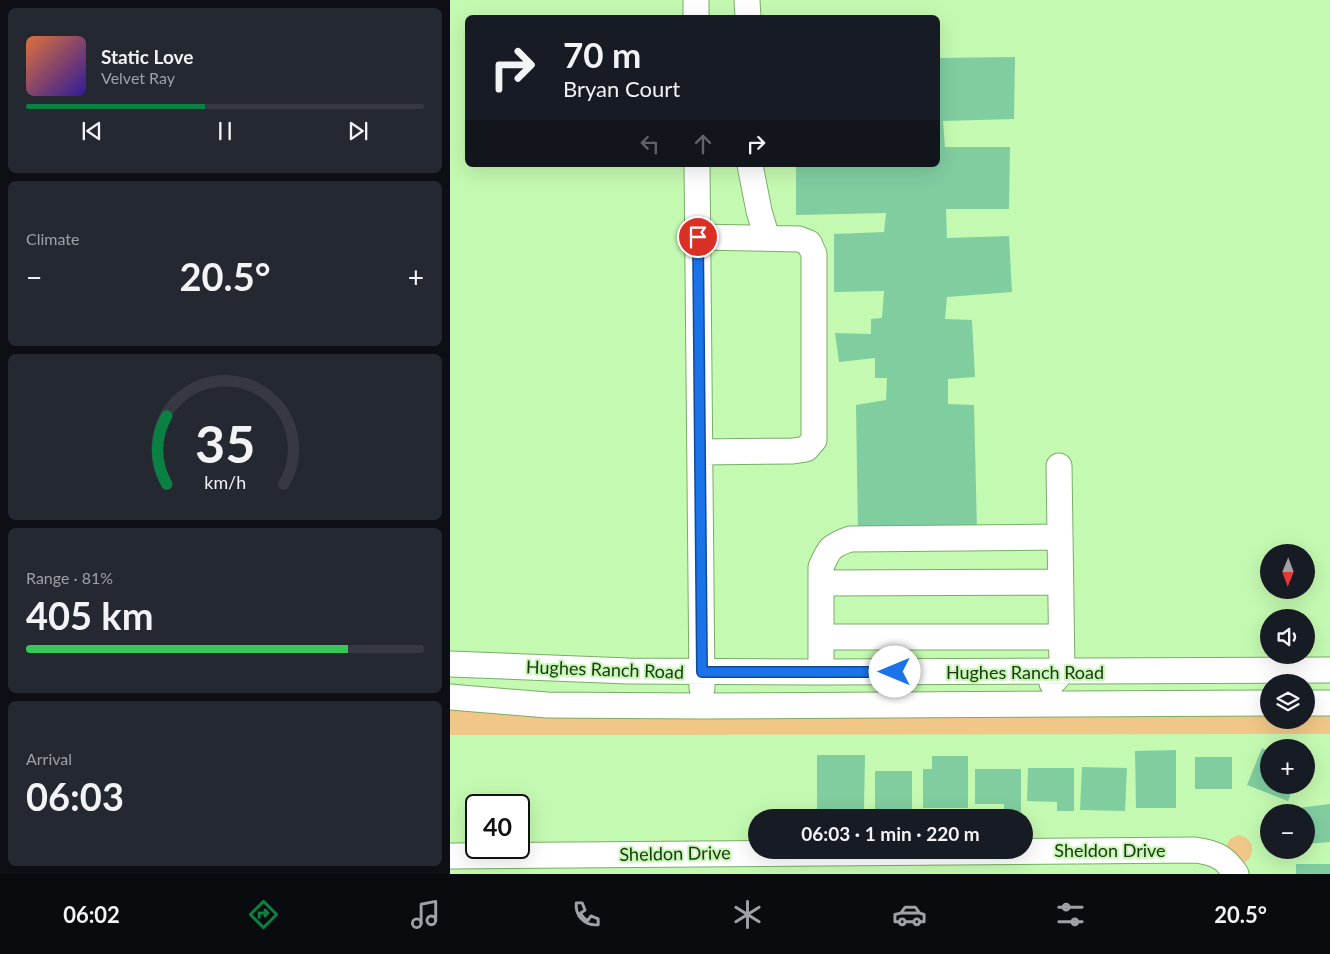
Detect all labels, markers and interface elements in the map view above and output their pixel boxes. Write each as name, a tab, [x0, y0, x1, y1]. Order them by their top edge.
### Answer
text: 70 m	[563, 33, 641, 75]
icon: right	[480, 35, 545, 100]
text: Static Love	[101, 45, 193, 68]
text: Velvet Ray	[101, 68, 175, 87]
text: Bryan Court	[563, 75, 680, 102]
icon: previous	[78, 117, 106, 145]
icon: pause	[211, 117, 239, 145]
icon: next	[344, 117, 372, 145]
icon: left	[636, 130, 664, 158]
icon: ahead	[689, 130, 717, 158]
icon: right	[742, 130, 770, 158]
pin	[677, 216, 719, 258]
icon: arrive	[684, 223, 712, 251]
text: Climate	[26, 229, 79, 248]
text: 20.5°	[180, 253, 270, 299]
text: −	[26, 260, 42, 294]
text: +	[408, 260, 424, 294]
text: 35	[195, 412, 255, 474]
text: km/h	[204, 471, 246, 493]
north arrow	[1260, 544, 1315, 599]
map controls	[1260, 544, 1315, 859]
text: Range · 81%	[26, 568, 113, 587]
text: 405 km	[26, 592, 154, 638]
button: sound	[1260, 609, 1315, 664]
position arrow	[868, 645, 920, 697]
street label: Hughes Ranch Road	[526, 655, 684, 683]
street label: Hughes Ranch Road	[946, 661, 1104, 683]
button: layers	[1260, 674, 1315, 729]
button: +	[1260, 739, 1315, 794]
text: Arrival	[26, 749, 72, 768]
text: 06:03	[26, 773, 124, 819]
speed limit sign: 40	[465, 794, 530, 859]
button: −	[1260, 804, 1315, 859]
text: 06:03 · 1 min · 220 m	[801, 822, 980, 845]
street label: Sheldon Drive	[1054, 839, 1166, 861]
street label: Sheldon Drive	[619, 841, 731, 865]
icon: directions	[246, 897, 281, 932]
icon: music	[408, 897, 443, 932]
icon: phone	[569, 897, 604, 932]
icon: climate	[730, 897, 765, 932]
icon: car	[892, 897, 927, 932]
icon: filters	[1053, 897, 1088, 932]
text: 06:02	[63, 901, 120, 928]
text: 20.5°	[1214, 901, 1267, 928]

